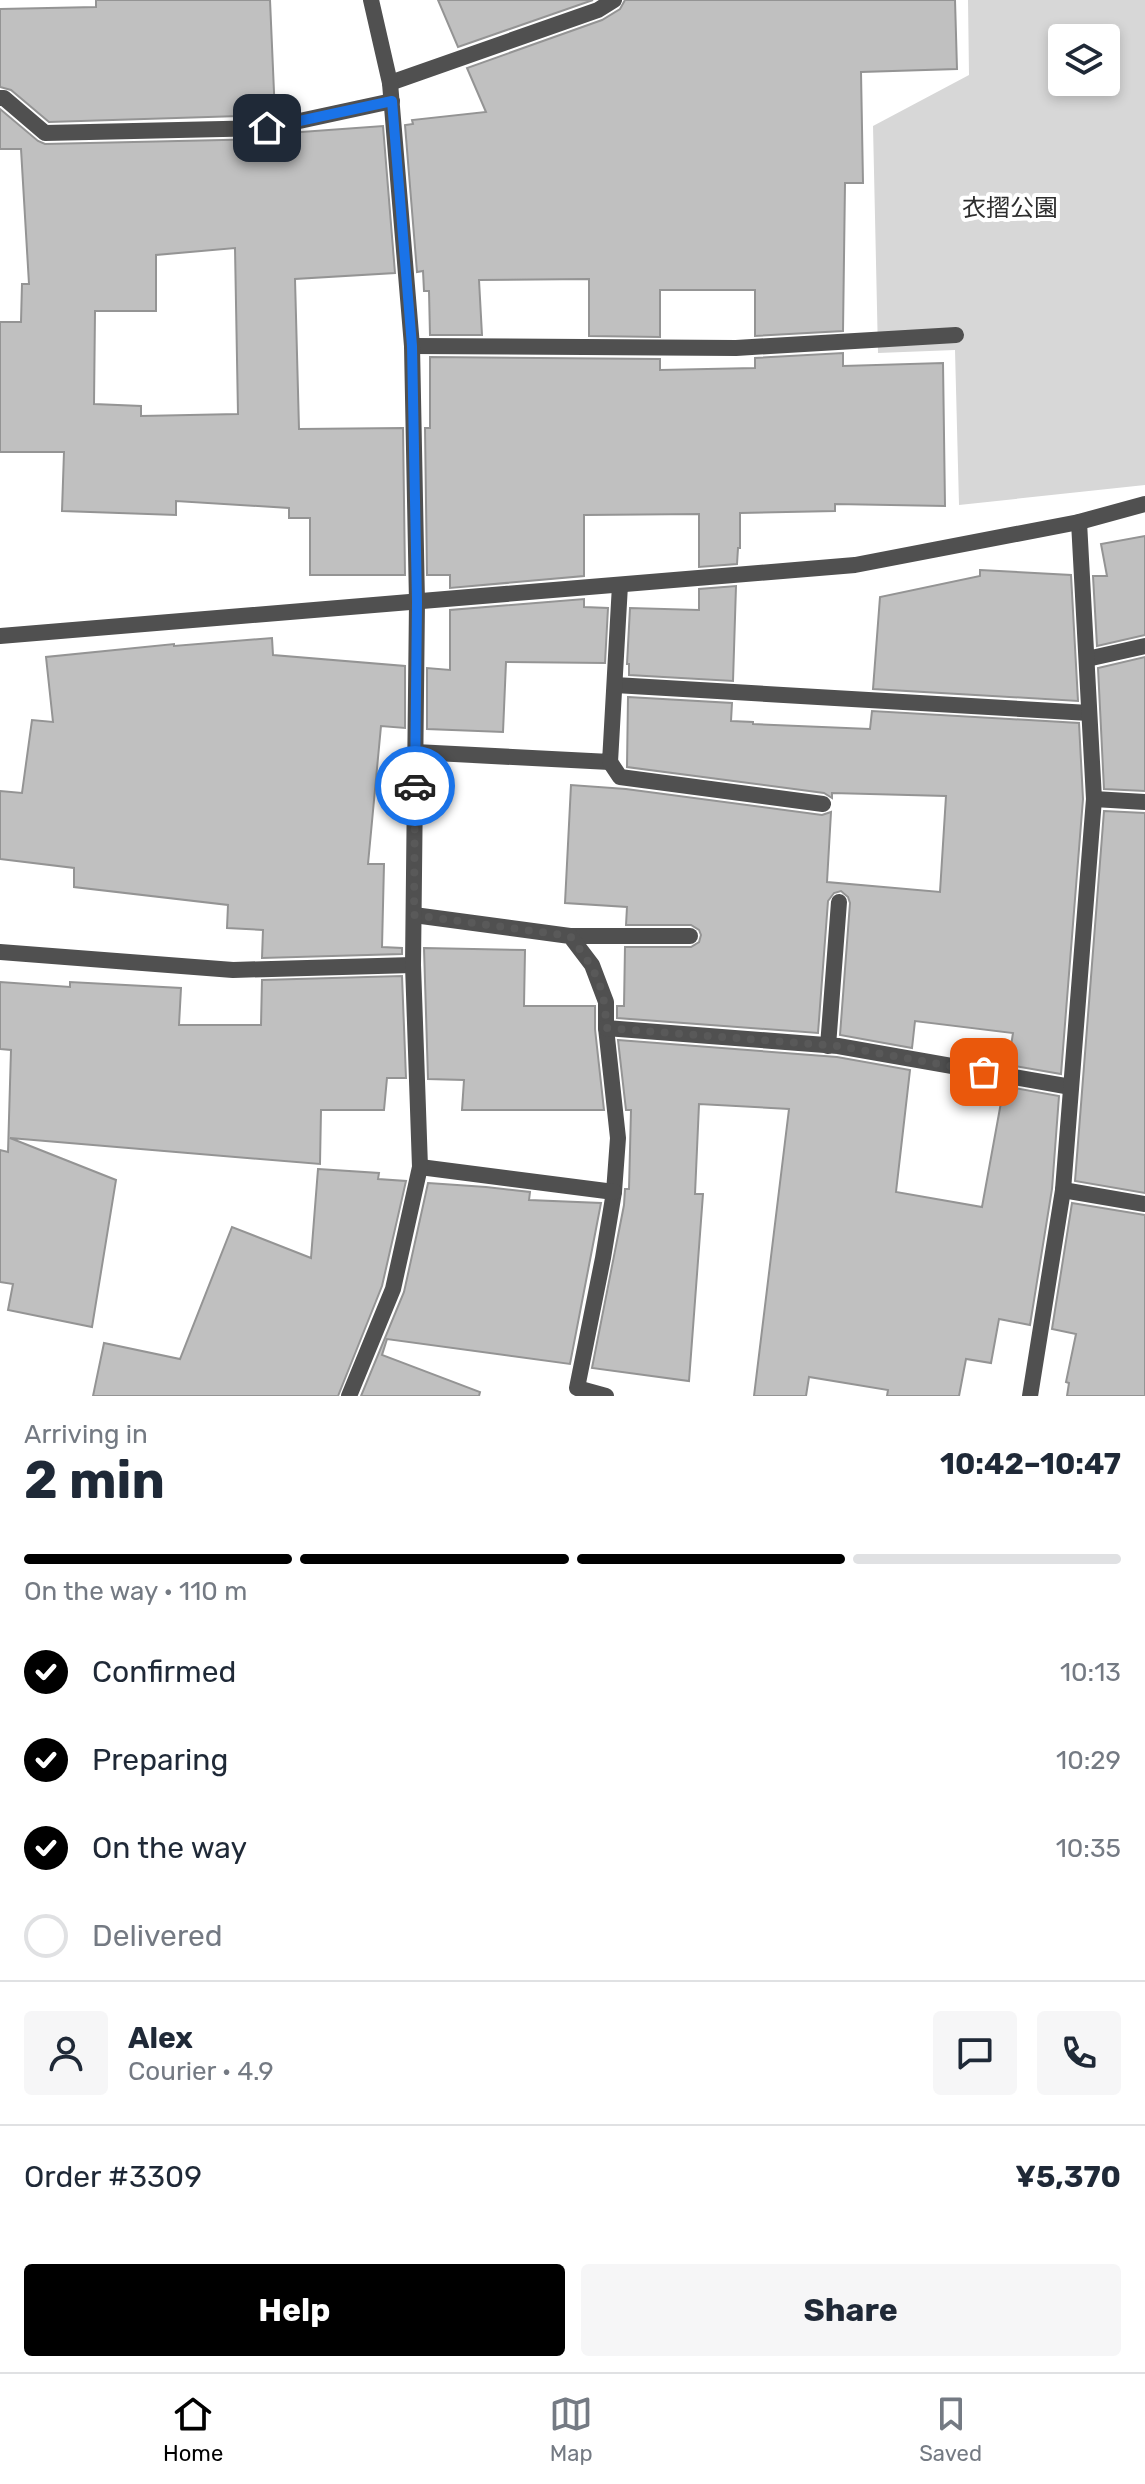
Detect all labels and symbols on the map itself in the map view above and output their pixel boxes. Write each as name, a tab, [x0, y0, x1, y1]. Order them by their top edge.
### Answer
pin	[233, 94, 301, 162]
park label: 衣摺公園	[962, 194, 1058, 222]
courier	[375, 746, 455, 826]
pin	[950, 1038, 1018, 1106]

